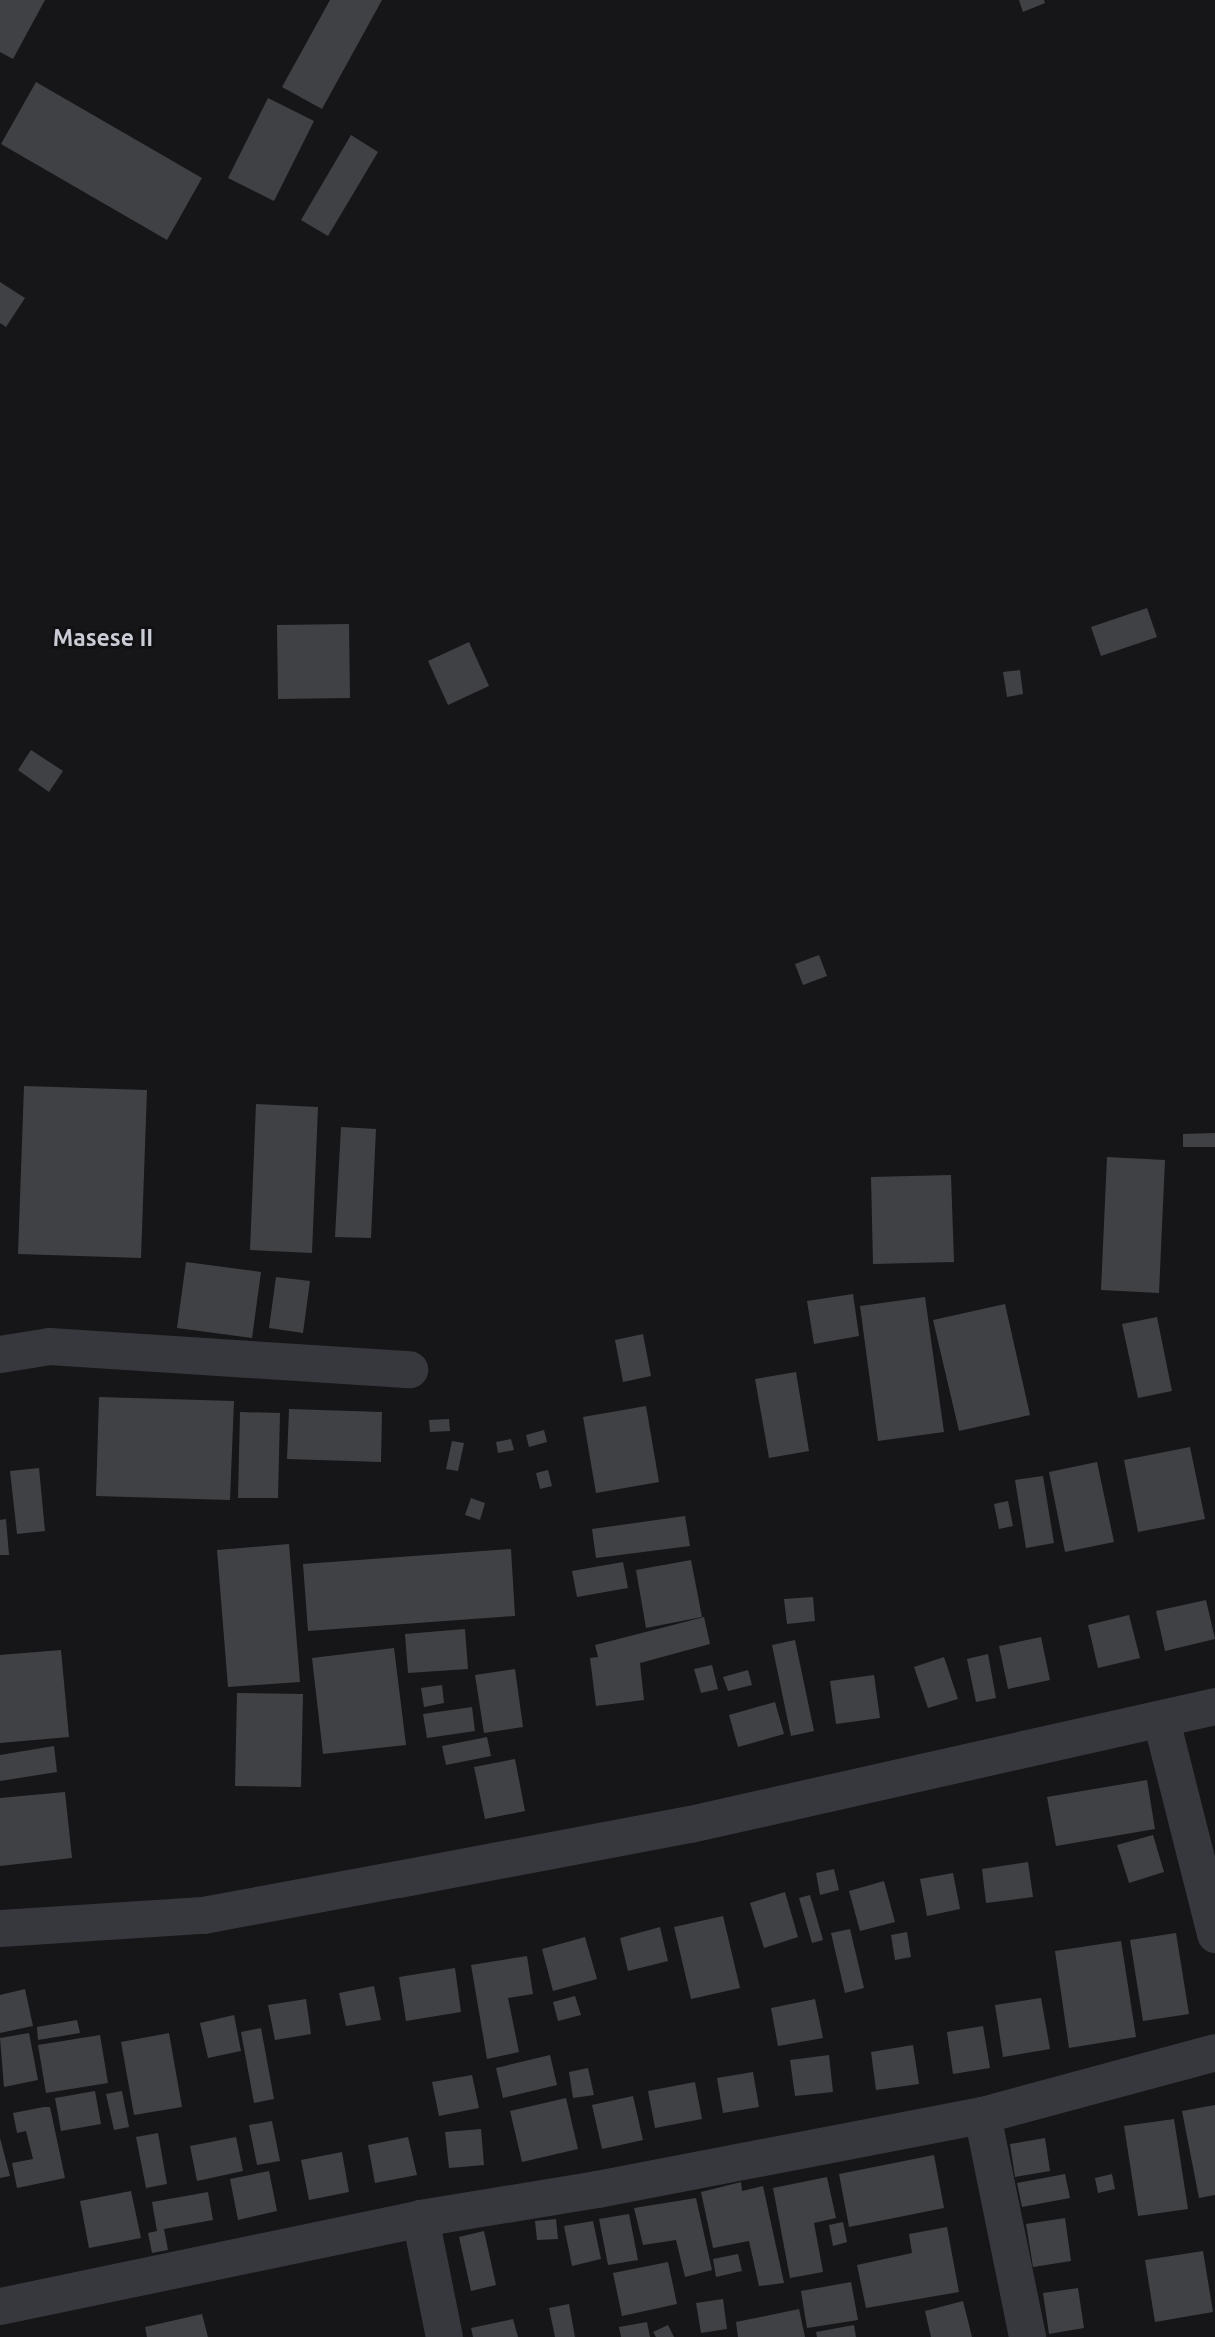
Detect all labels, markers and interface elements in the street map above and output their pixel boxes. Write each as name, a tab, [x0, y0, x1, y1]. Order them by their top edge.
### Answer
district label: Masese II	[53, 624, 153, 652]

